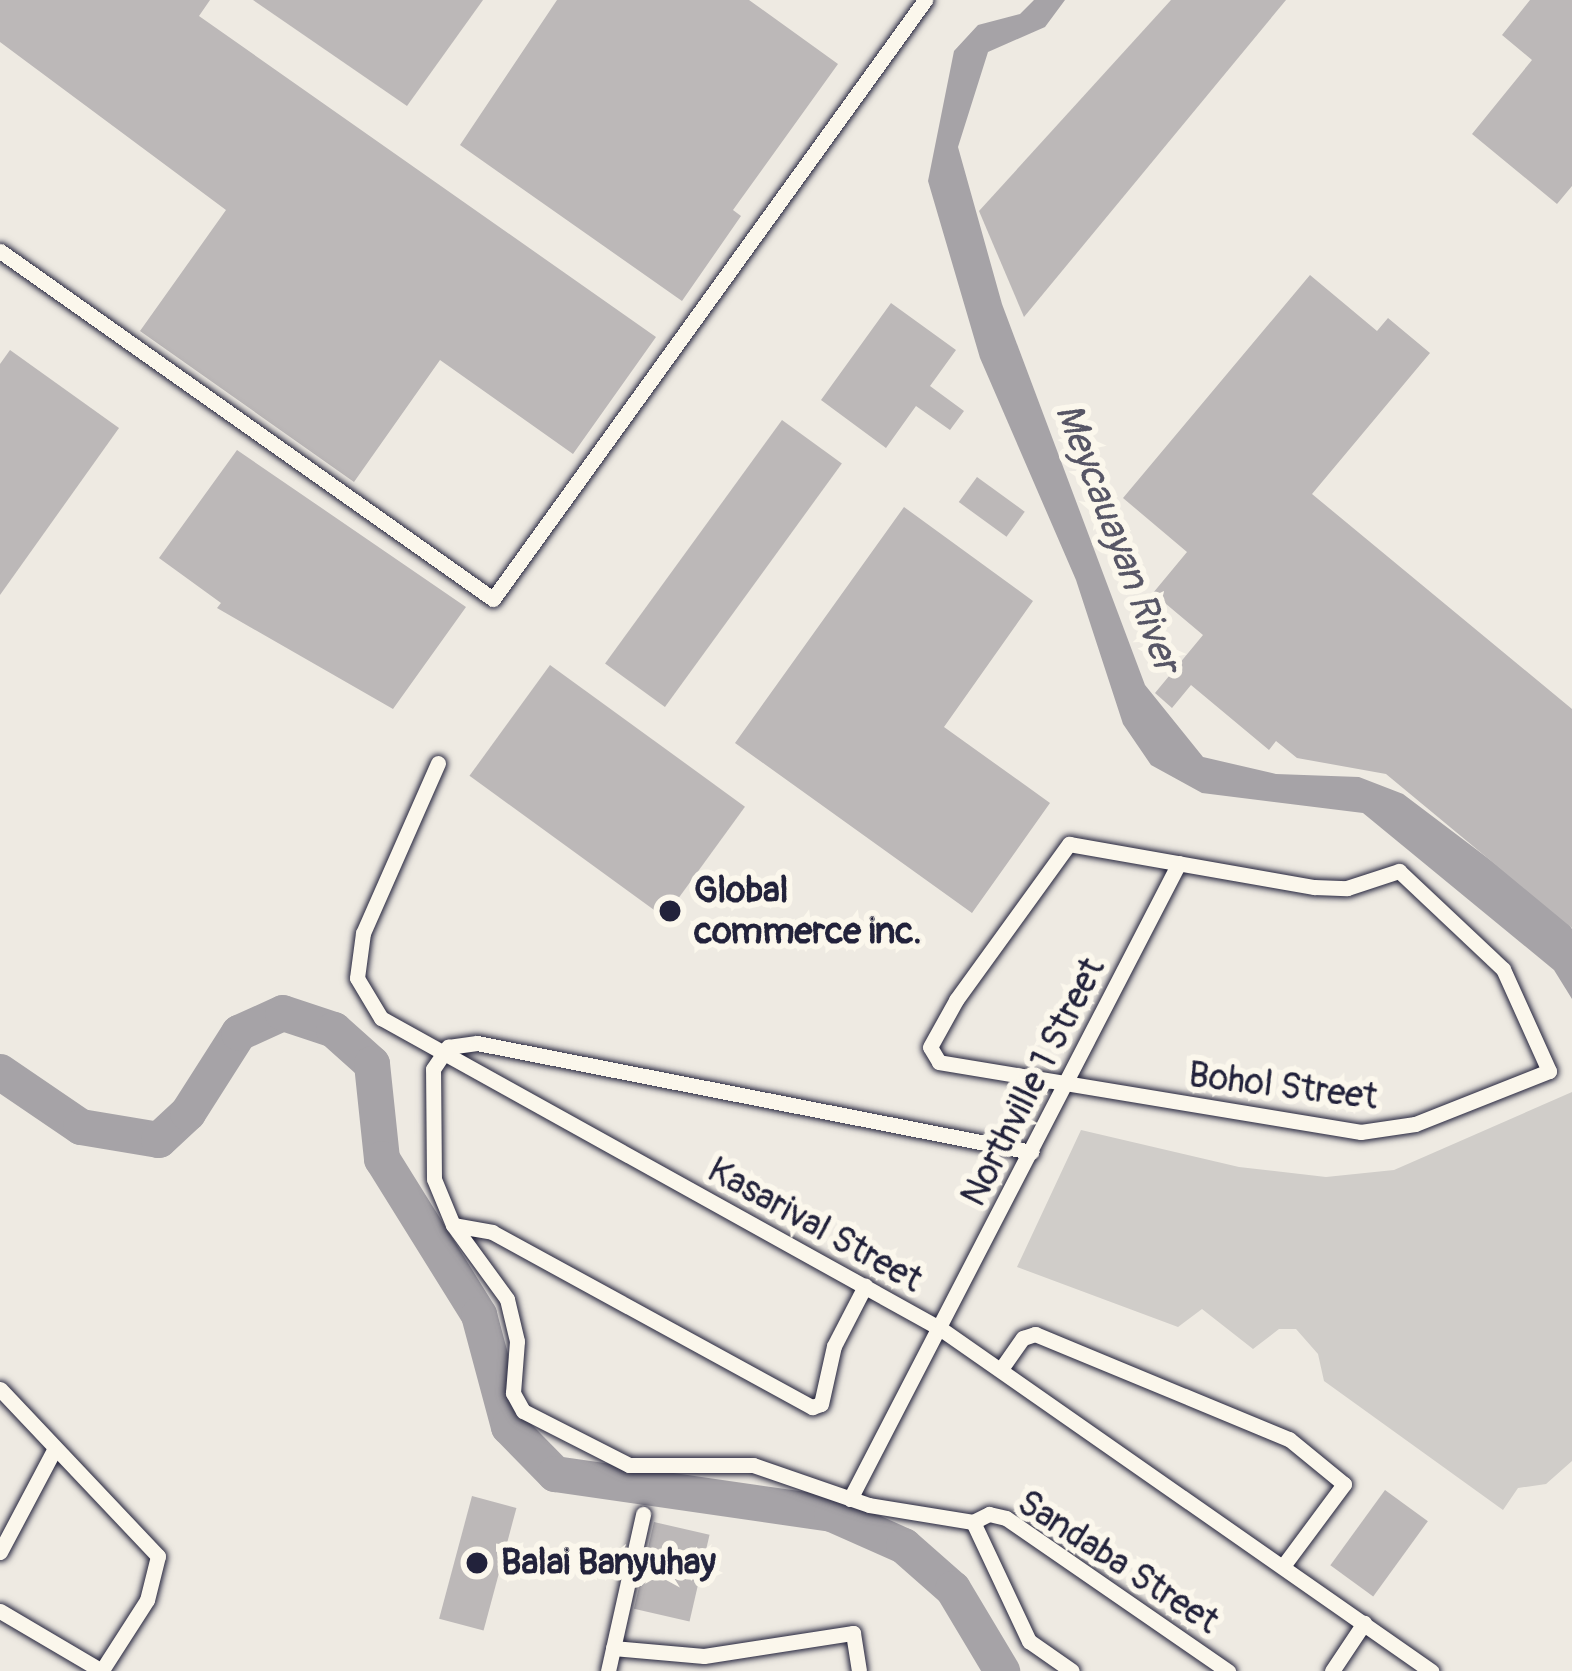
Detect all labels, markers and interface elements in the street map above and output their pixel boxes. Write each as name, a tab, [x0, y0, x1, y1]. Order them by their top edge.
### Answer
water label: Meycauayan River	[1044, 397, 1190, 679]
place label: Global commerce inc.	[694, 868, 922, 953]
marker: Global commerce inc.	[657, 898, 683, 924]
street label: Northville 1 Street	[952, 951, 1114, 1213]
street label: Bohol Street	[1186, 1053, 1380, 1119]
street label: Kasarival Street	[700, 1148, 930, 1302]
street label: Sandaba Street	[1009, 1481, 1227, 1643]
place label: Balai Banyuhay	[501, 1541, 716, 1585]
marker: Balai Banyuhay	[464, 1550, 490, 1576]

